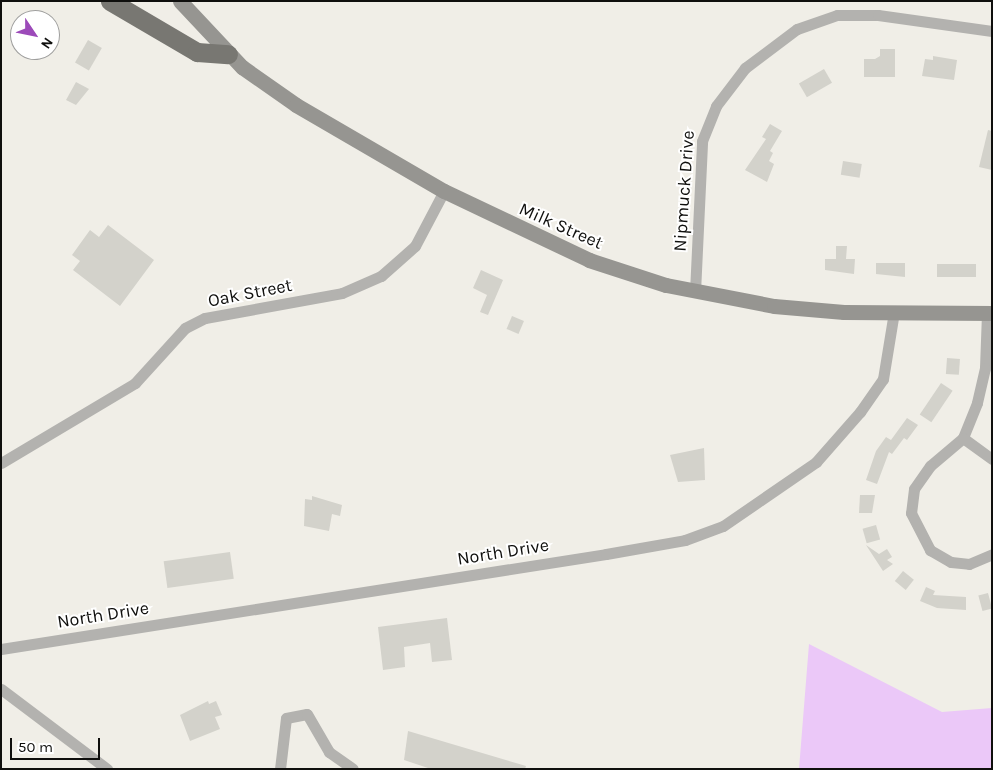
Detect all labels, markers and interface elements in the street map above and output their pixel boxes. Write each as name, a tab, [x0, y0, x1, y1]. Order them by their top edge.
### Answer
north arrow	[10, 10, 60, 60]
text: N	[37, 34, 57, 52]
street label: Nipmuck Drive	[669, 130, 699, 252]
street label: Milk Street	[516, 198, 606, 254]
street label: Oak Street	[206, 274, 294, 312]
street label: North Drive	[456, 534, 550, 570]
street label: North Drive	[56, 597, 150, 633]
scale bar	[12, 728, 102, 760]
text: 50 m	[18, 738, 53, 756]

